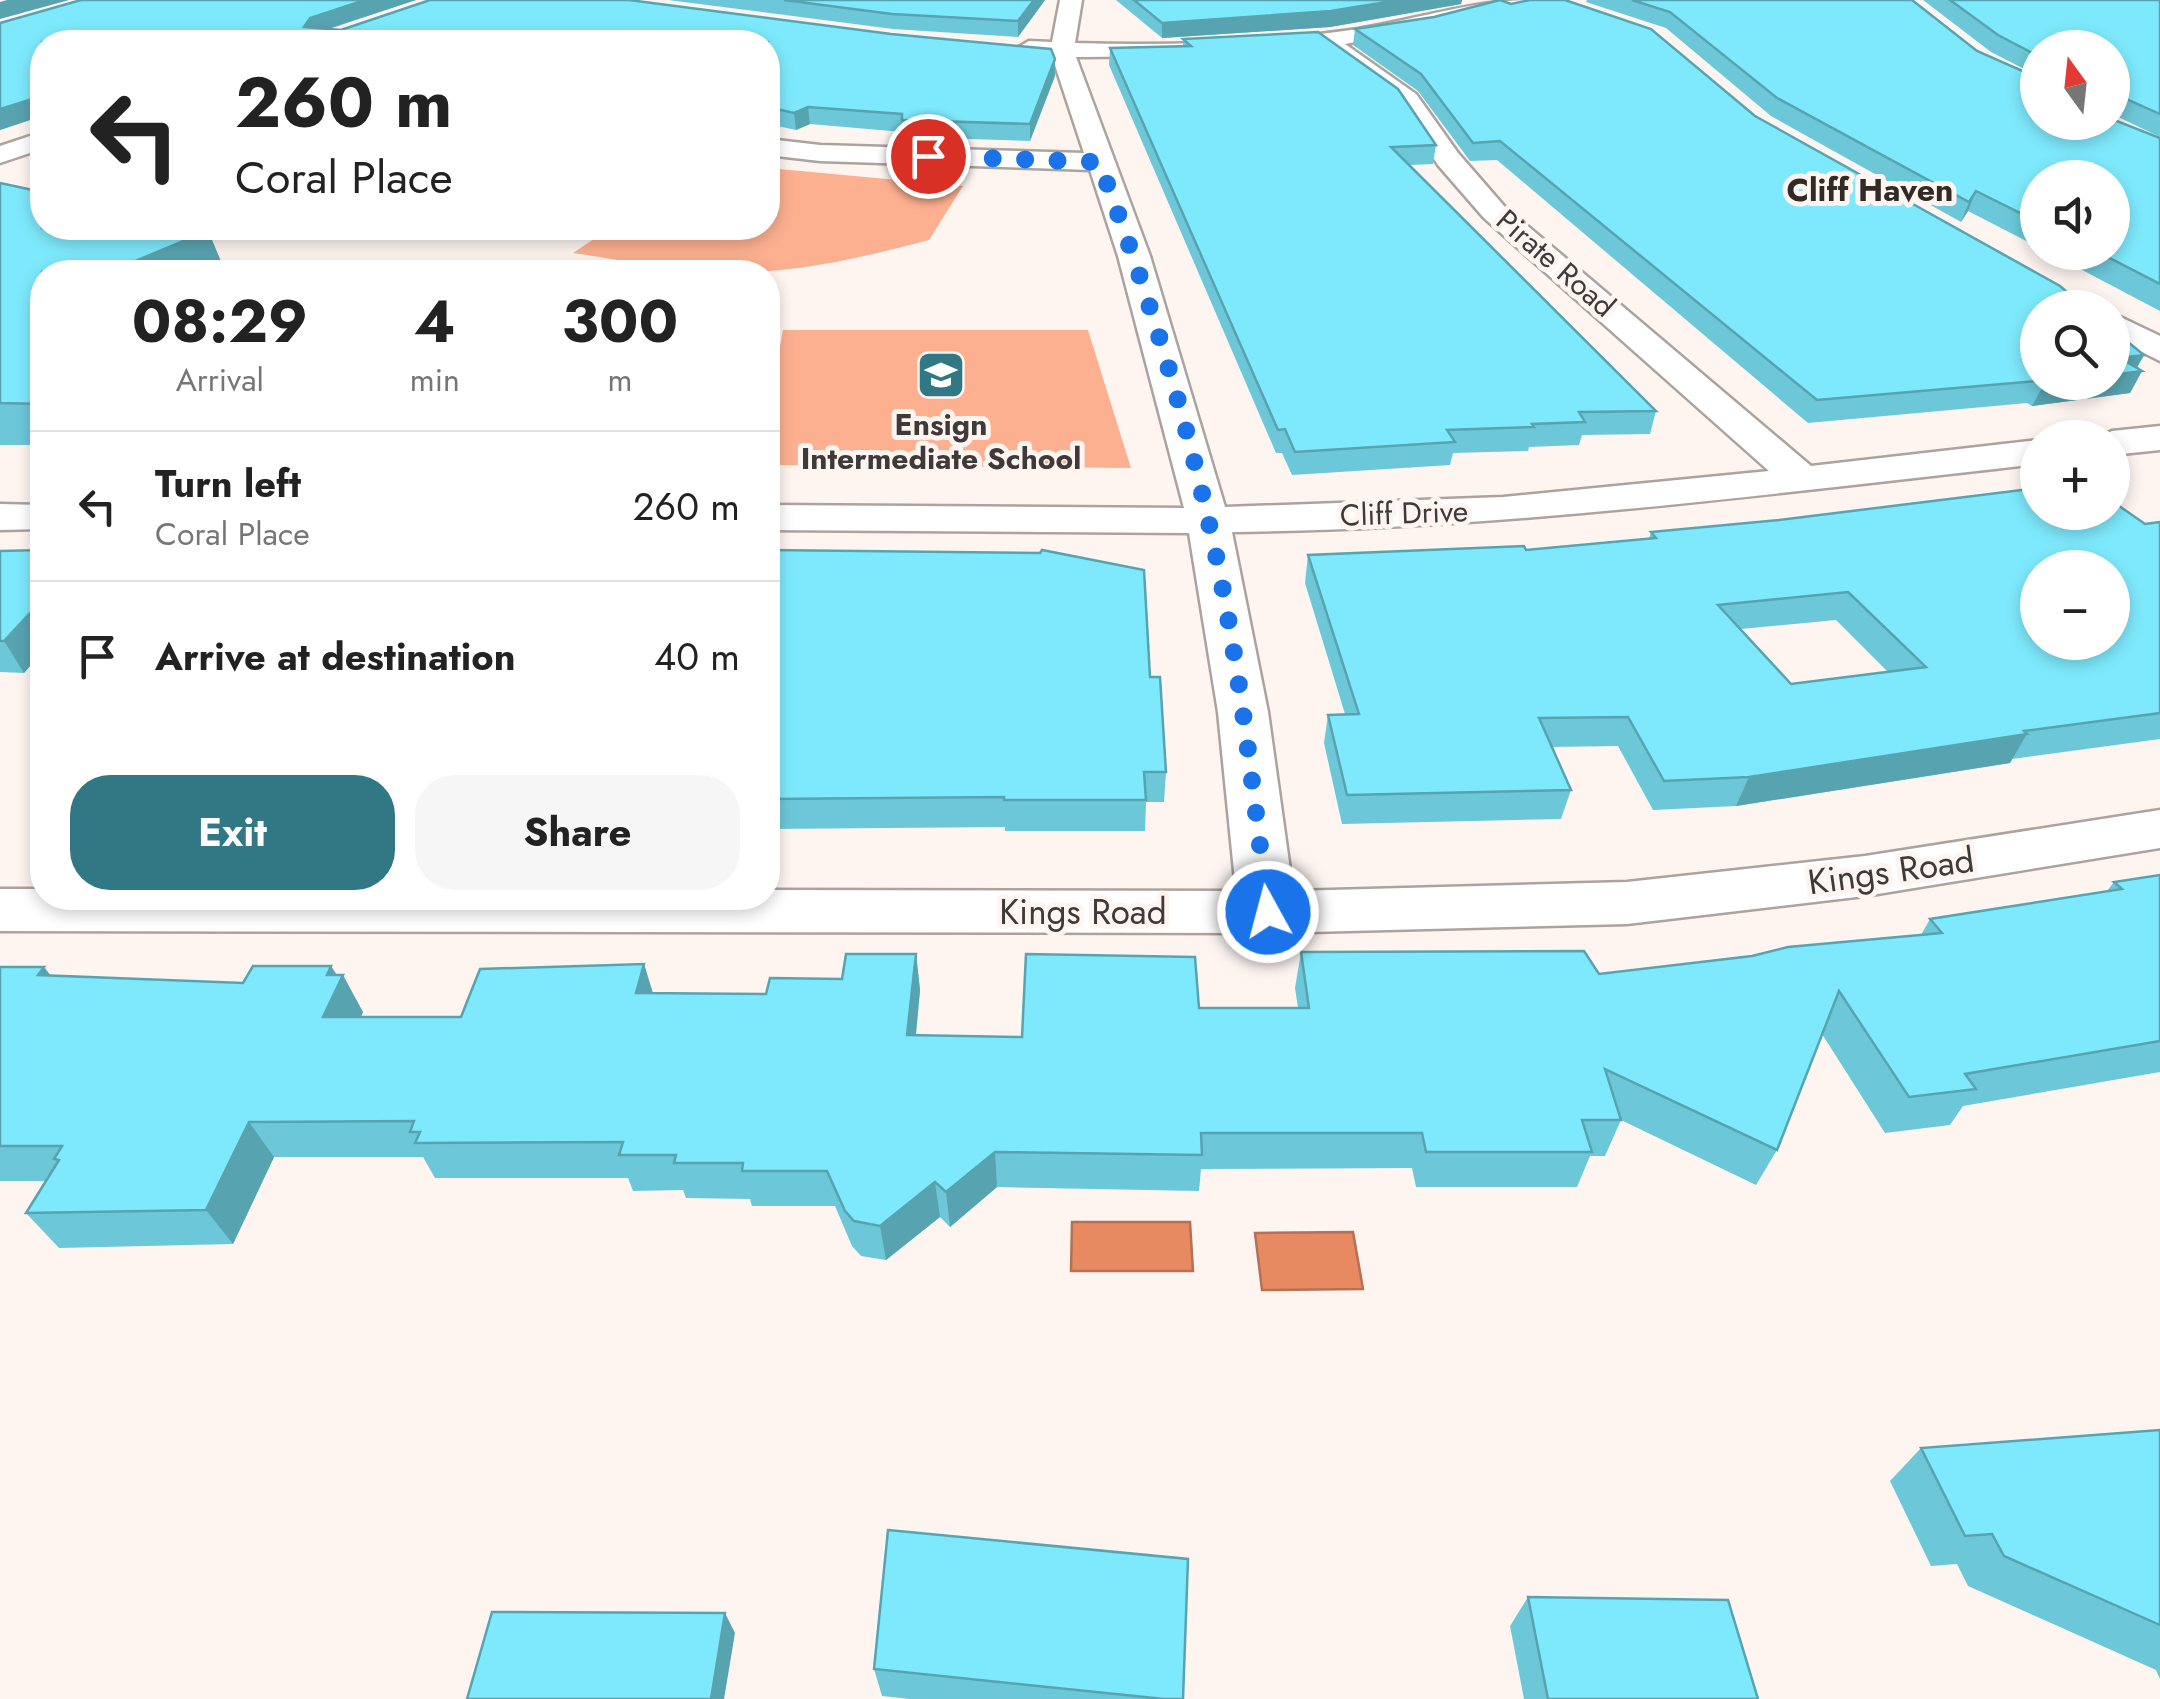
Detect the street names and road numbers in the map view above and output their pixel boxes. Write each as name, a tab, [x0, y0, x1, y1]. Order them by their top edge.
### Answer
street label: Pirate Road	[1487, 199, 1625, 327]
street label: Cliff Drive	[1339, 489, 1469, 537]
street label: Kings Road	[1805, 835, 1977, 907]
street label: Kings Road	[999, 887, 1167, 937]

